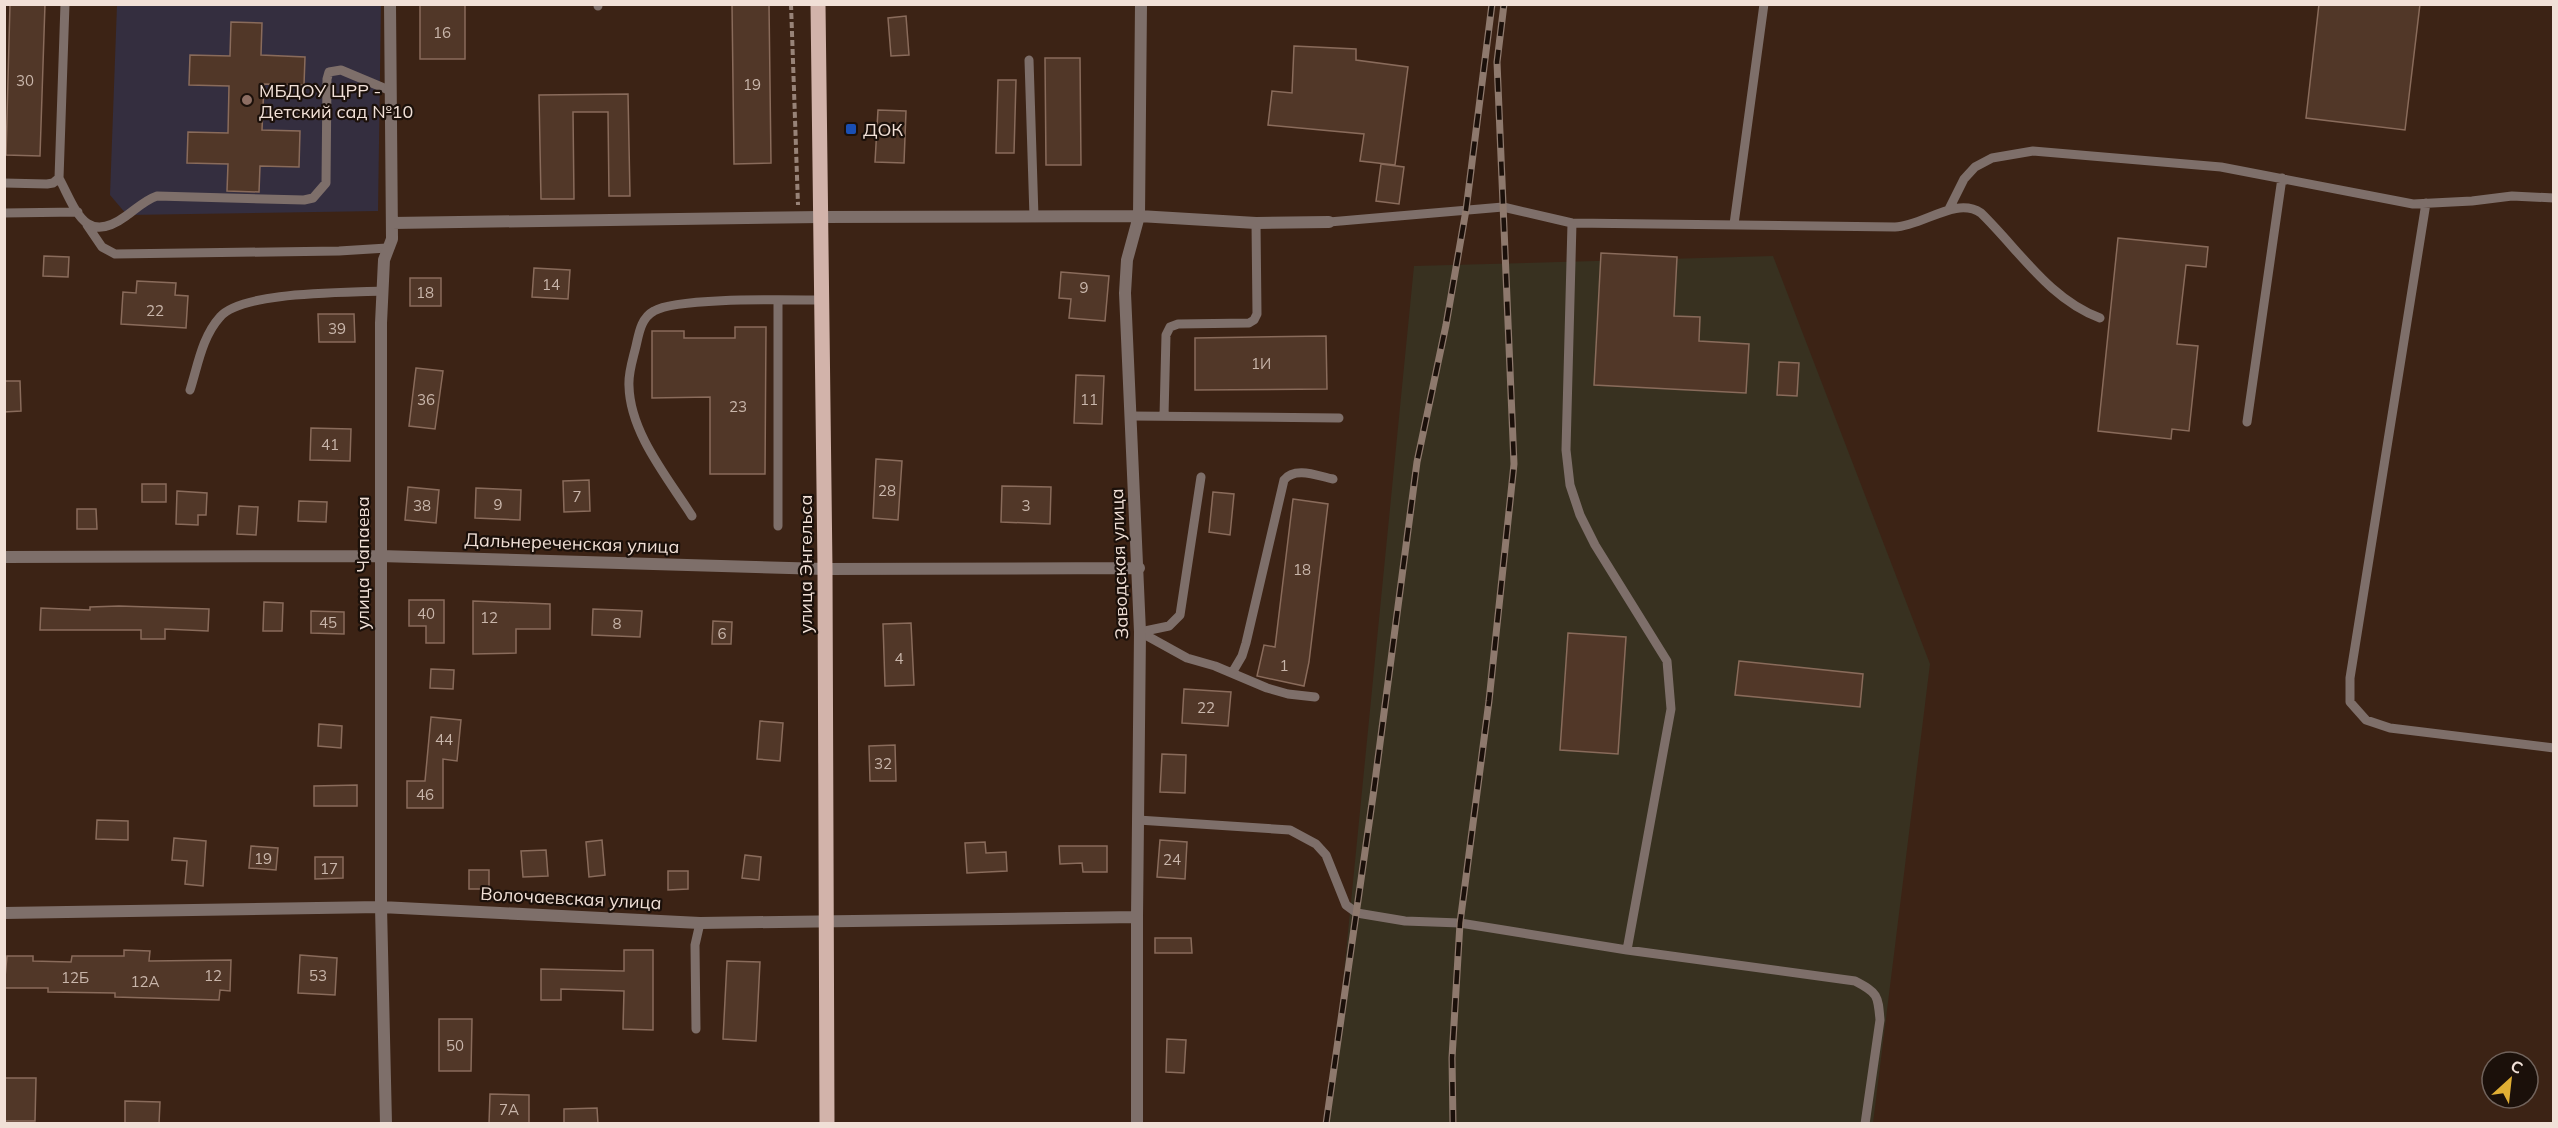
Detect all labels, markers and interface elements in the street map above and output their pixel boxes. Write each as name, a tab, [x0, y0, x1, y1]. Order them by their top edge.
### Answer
house number: 16	[433, 23, 451, 42]
house number: 30	[16, 71, 34, 90]
house number: 19	[743, 75, 761, 94]
place label: МБДОУ ЦРР - Детский сад №10	[259, 79, 413, 123]
marker: МБДОУ ЦРР - Детский сад №10	[240, 93, 254, 107]
place label: ДОК	[863, 118, 903, 141]
marker: ДОК	[844, 122, 858, 136]
house number: 14	[542, 275, 560, 294]
house number: 9	[1079, 278, 1089, 297]
house number: 18	[416, 283, 434, 302]
house number: 22	[146, 301, 164, 320]
house number: 39	[328, 319, 346, 338]
house number: 1И	[1251, 354, 1271, 373]
house number: 36	[417, 390, 435, 409]
house number: 11	[1080, 390, 1098, 409]
house number: 23	[729, 397, 747, 416]
house number: 41	[321, 435, 339, 454]
house number: 28	[878, 481, 896, 500]
house number: 7	[572, 487, 582, 506]
street label: Заводская улица	[1105, 488, 1133, 640]
house number: 9	[493, 495, 503, 514]
street label: улица Энгельса	[794, 495, 817, 633]
street label: улица Чапаева	[351, 496, 374, 630]
house number: 38	[413, 496, 431, 515]
house number: 3	[1021, 496, 1031, 515]
street label: Дальнереченская улица	[464, 528, 680, 558]
house number: 18	[1293, 560, 1311, 579]
house number: 40	[417, 604, 435, 623]
house number: 12	[480, 608, 498, 627]
house number: 45	[319, 613, 337, 632]
house number: 8	[612, 614, 622, 633]
house number: 6	[717, 624, 727, 643]
house number: 4	[894, 649, 904, 668]
house number: 1	[1279, 656, 1289, 675]
house number: 22	[1197, 698, 1215, 717]
house number: 44	[435, 730, 453, 749]
house number: 32	[874, 754, 892, 773]
house number: 46	[416, 785, 434, 804]
house number: 19	[254, 849, 272, 868]
house number: 24	[1163, 850, 1181, 869]
house number: 17	[320, 859, 338, 878]
street label: Волочаевская улица	[480, 882, 662, 914]
house number: 12	[204, 966, 222, 985]
house number: 53	[309, 966, 327, 985]
house number: 12Б	[61, 968, 89, 987]
house number: 12А	[130, 972, 160, 991]
house number: 50	[446, 1036, 464, 1055]
north arrow	[2480, 1050, 2540, 1110]
text: С	[2507, 1055, 2526, 1078]
house number: 7А	[499, 1100, 519, 1119]

